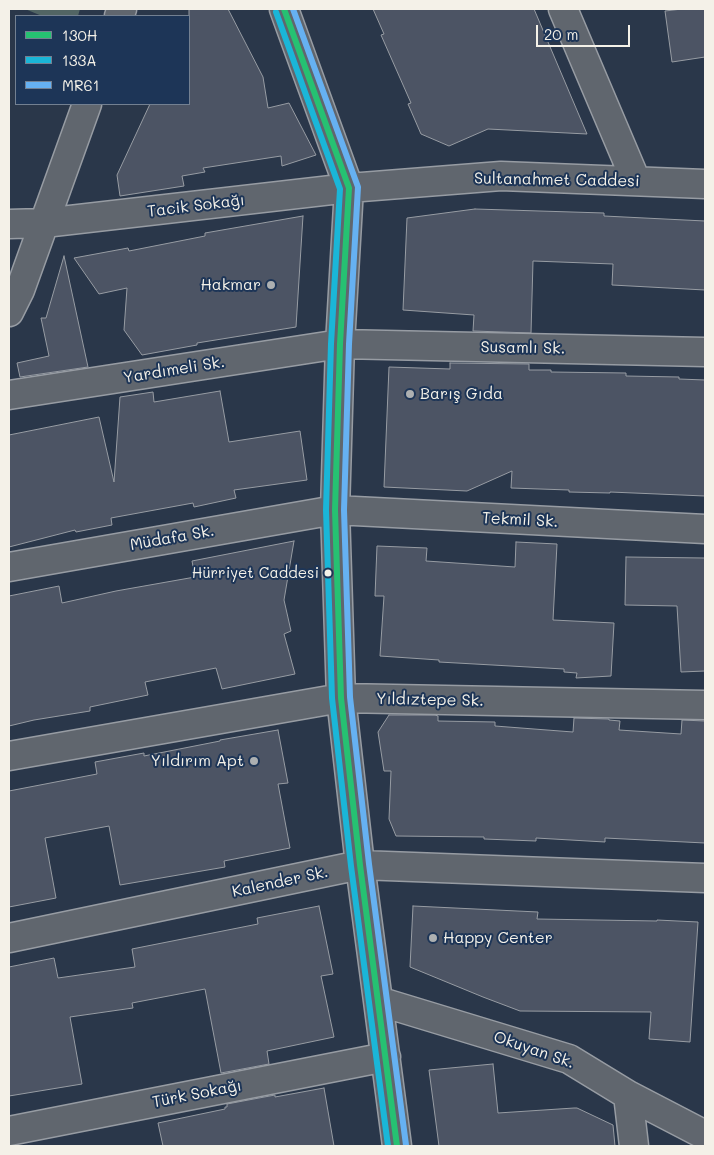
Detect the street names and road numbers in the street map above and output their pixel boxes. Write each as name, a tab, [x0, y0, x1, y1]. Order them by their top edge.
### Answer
street label: Sultanahmet Caddesi	[474, 169, 640, 191]
street label: Tacik Sokağı	[146, 190, 246, 222]
street label: Susamlı Sk.	[481, 338, 565, 358]
street label: Yardımeli Sk.	[122, 352, 226, 388]
street label: Tekmil Sk.	[481, 508, 559, 532]
street label: Müdafa Sk.	[128, 521, 216, 555]
street label: Yıldıztepe Sk.	[376, 689, 484, 711]
street label: Kalender Sk.	[230, 862, 330, 902]
street label: Okuyan Sk.	[491, 1027, 577, 1073]
street label: Türk Sokağı	[151, 1076, 243, 1112]

